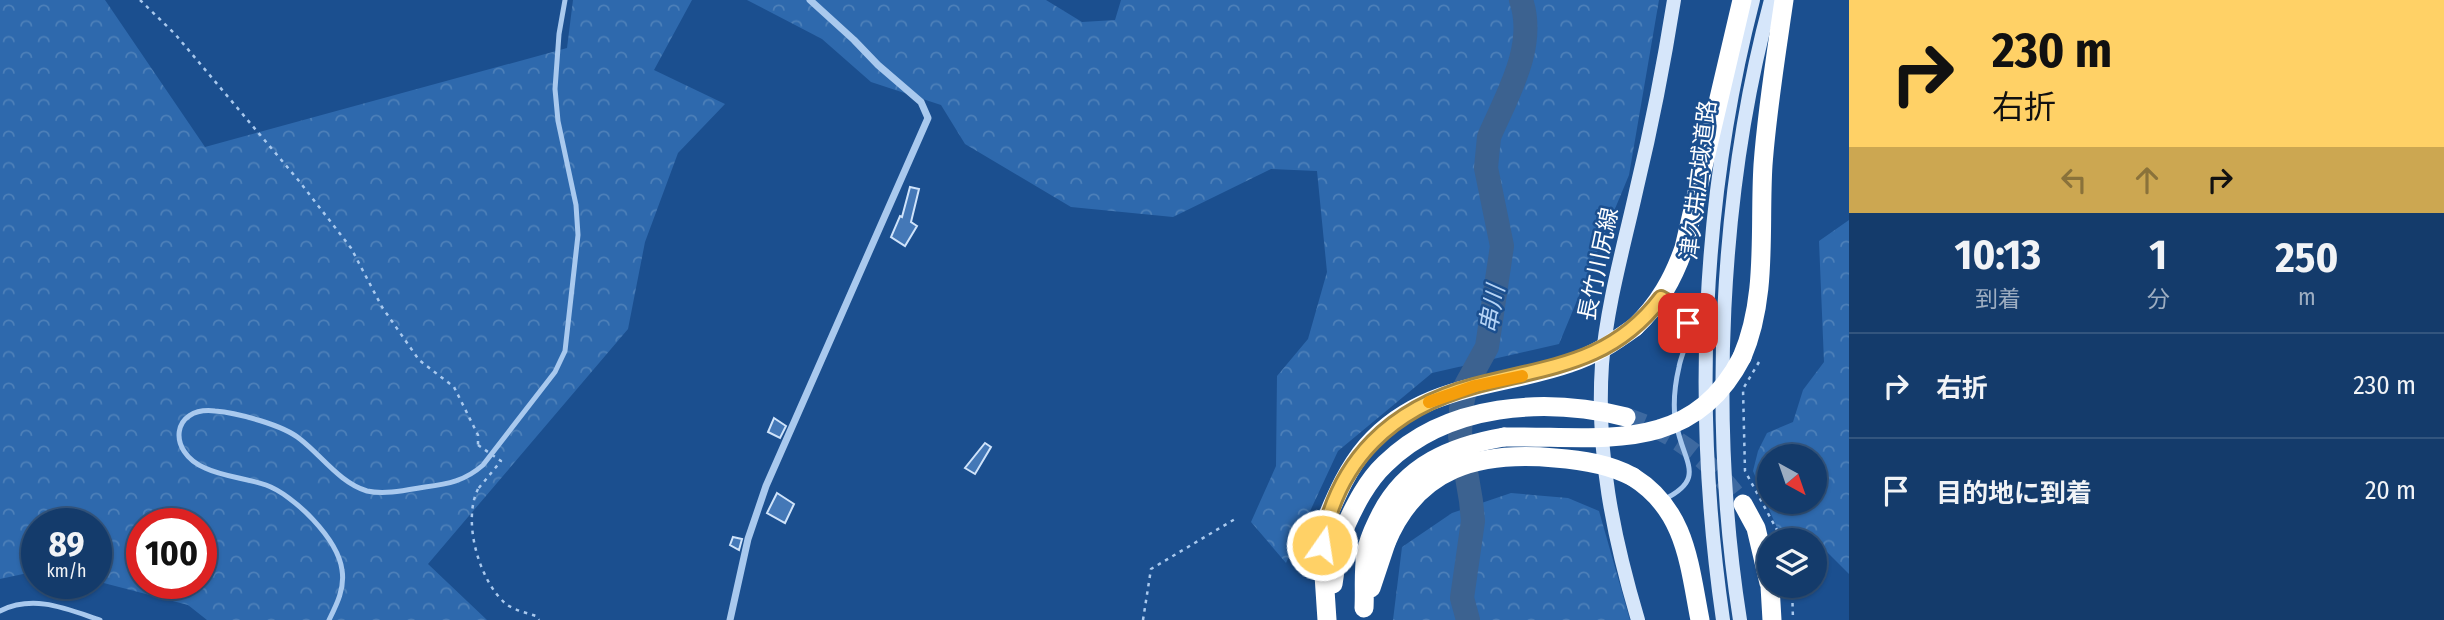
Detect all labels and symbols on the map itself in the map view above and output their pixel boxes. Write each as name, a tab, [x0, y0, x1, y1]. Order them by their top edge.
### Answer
street label: 津久井広域道路	[1674, 98, 1722, 262]
street label: 長竹川尻線	[1572, 205, 1624, 323]
water label: 串川	[1474, 280, 1510, 335]
pin	[1658, 293, 1718, 353]
north arrow	[1757, 444, 1827, 514]
speed limit sign: 100	[126, 508, 217, 599]
position arrow	[1285, 508, 1359, 582]

